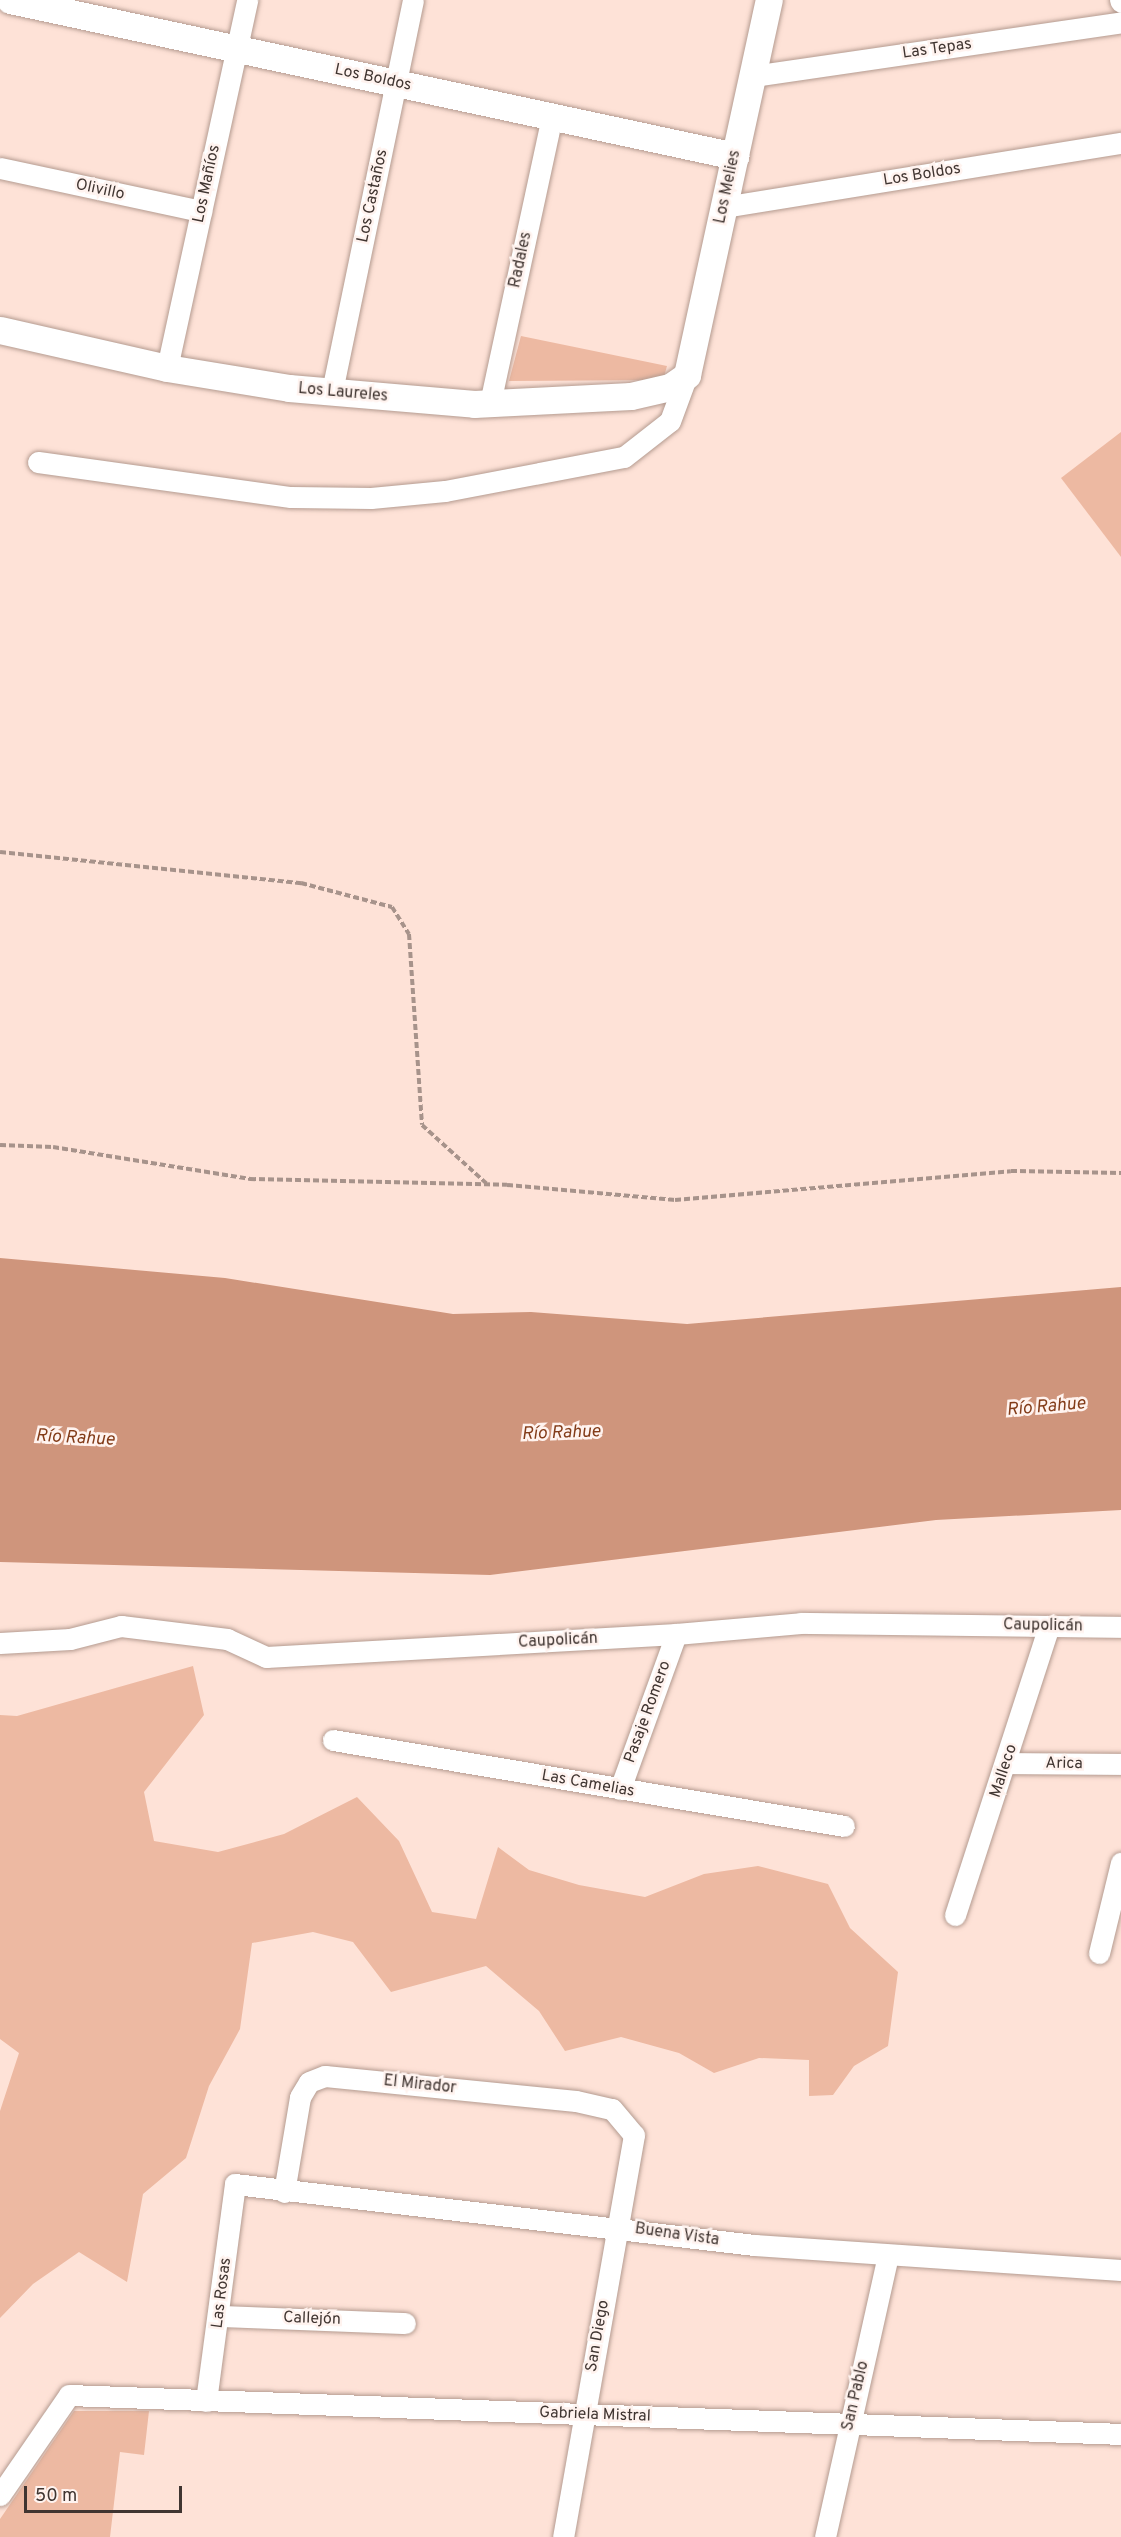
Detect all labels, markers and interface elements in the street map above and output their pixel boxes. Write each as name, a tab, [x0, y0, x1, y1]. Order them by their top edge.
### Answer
street label: Las Tepas	[901, 35, 973, 63]
street label: Los Boldos	[333, 61, 413, 95]
street label: Los Mañíos	[189, 143, 225, 225]
street label: Los Castaños	[354, 148, 392, 244]
street label: Los Melies	[711, 148, 745, 226]
street label: Los Boldos	[882, 159, 962, 191]
street label: Olivillo	[74, 175, 126, 205]
street label: Radales	[506, 230, 536, 290]
street label: Los Laureles	[297, 380, 389, 406]
water label: Río Rahue	[1006, 1394, 1086, 1422]
water label: Río Rahue	[521, 1422, 601, 1446]
water label: Río Rahue	[35, 1426, 115, 1452]
street label: Caupolicán	[1003, 1616, 1083, 1636]
street label: Caupolicán	[518, 1629, 598, 1653]
street label: Pasaje Romero	[621, 1658, 675, 1766]
street label: Malleco	[986, 1742, 1022, 1800]
street label: Arica	[1045, 1754, 1083, 1774]
street label: Las Camelias	[540, 1766, 636, 1802]
street label: El Mirador	[383, 2072, 457, 2098]
street label: Buena Vista	[633, 2220, 721, 2250]
street label: Las Rosas	[208, 2257, 236, 2329]
street label: San Diego	[582, 2299, 614, 2373]
street label: Callejón	[283, 2308, 341, 2330]
street label: San Pablo	[839, 2359, 873, 2433]
street label: Gabriela Mistral	[539, 2403, 651, 2427]
scale bar	[27, 2474, 184, 2512]
text: 50 m	[35, 2485, 77, 2508]

